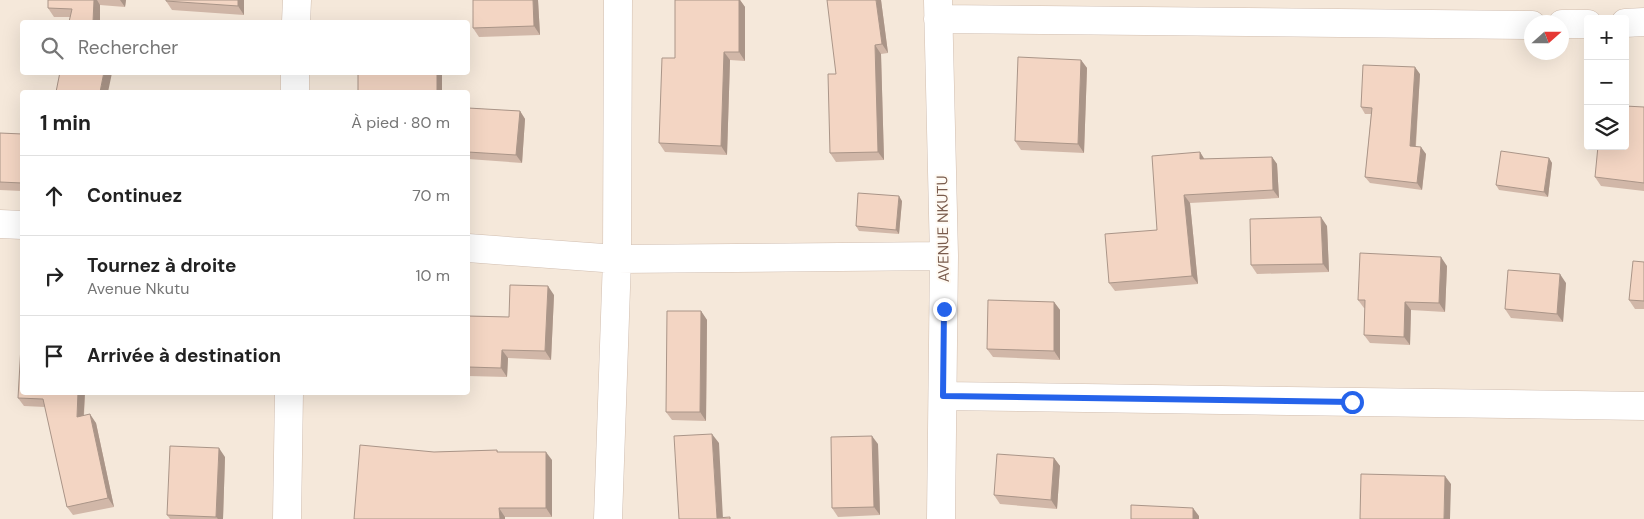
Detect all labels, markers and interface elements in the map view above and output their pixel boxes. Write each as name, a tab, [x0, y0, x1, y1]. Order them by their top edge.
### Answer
north arrow	[1524, 15, 1569, 60]
map controls	[1584, 15, 1629, 150]
button: +	[1584, 15, 1629, 60]
search box	[20, 20, 470, 75]
icon: search	[38, 34, 66, 62]
text: Rechercher	[78, 35, 178, 60]
button: −	[1584, 60, 1629, 105]
button: layers	[1584, 105, 1629, 150]
text: 1 min	[40, 109, 91, 137]
text: À pied · 80 m	[351, 112, 450, 133]
street label: AVENUE NKUTU	[932, 175, 954, 283]
icon: ahead	[40, 182, 68, 210]
text: Continuez	[87, 183, 182, 208]
text: 70 m	[412, 185, 450, 206]
text: Tournez à droite	[87, 253, 237, 278]
icon: right	[40, 262, 68, 290]
text: 10 m	[416, 265, 450, 286]
text: Avenue Nkutu	[87, 278, 189, 299]
route end	[933, 298, 956, 321]
icon: arrive	[40, 342, 68, 370]
text: Arrivée à destination	[87, 343, 281, 368]
route start	[1341, 391, 1364, 414]

